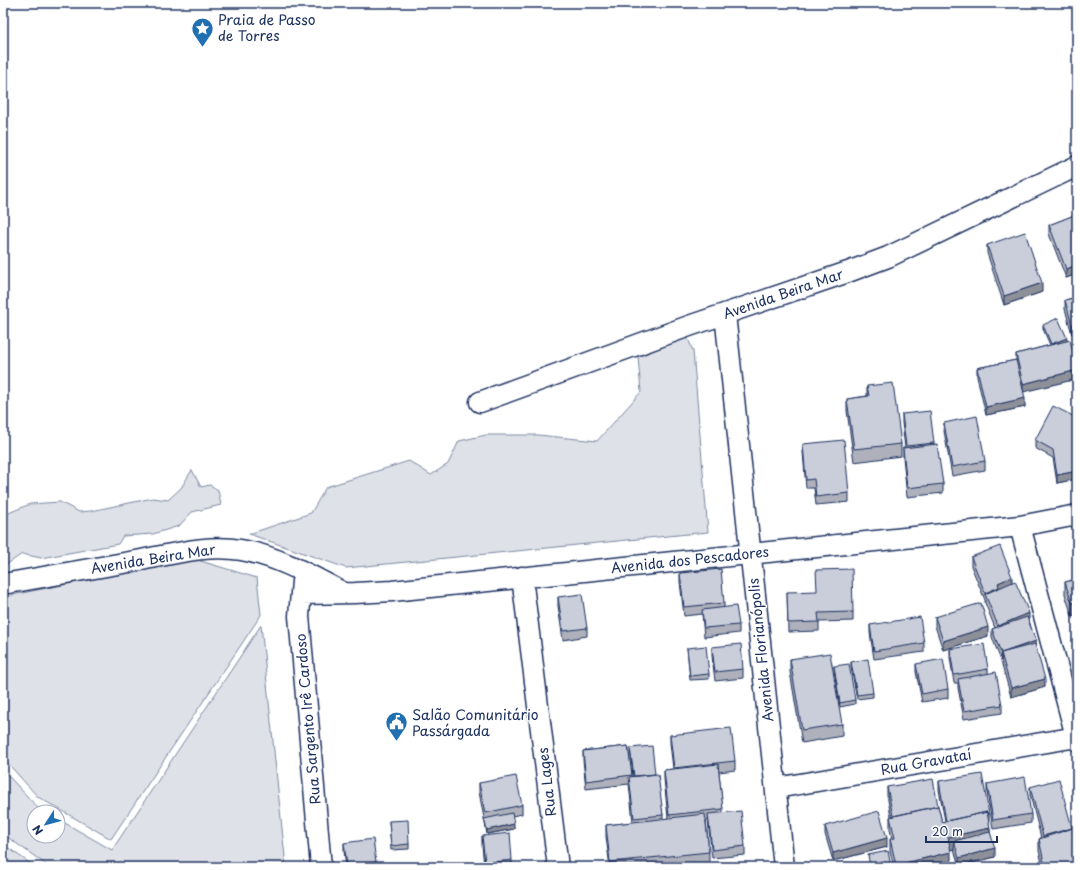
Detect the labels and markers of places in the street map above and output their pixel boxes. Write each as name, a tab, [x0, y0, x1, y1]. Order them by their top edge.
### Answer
place label: Praia de Passo de Torres	[218, 9, 316, 46]
place icon: Praia de Passo de Torres	[189, 15, 215, 48]
place label: Salão Comunitário Passárgada	[412, 704, 539, 741]
public building icon: Salão Comunitário Passárgada	[384, 710, 410, 743]

